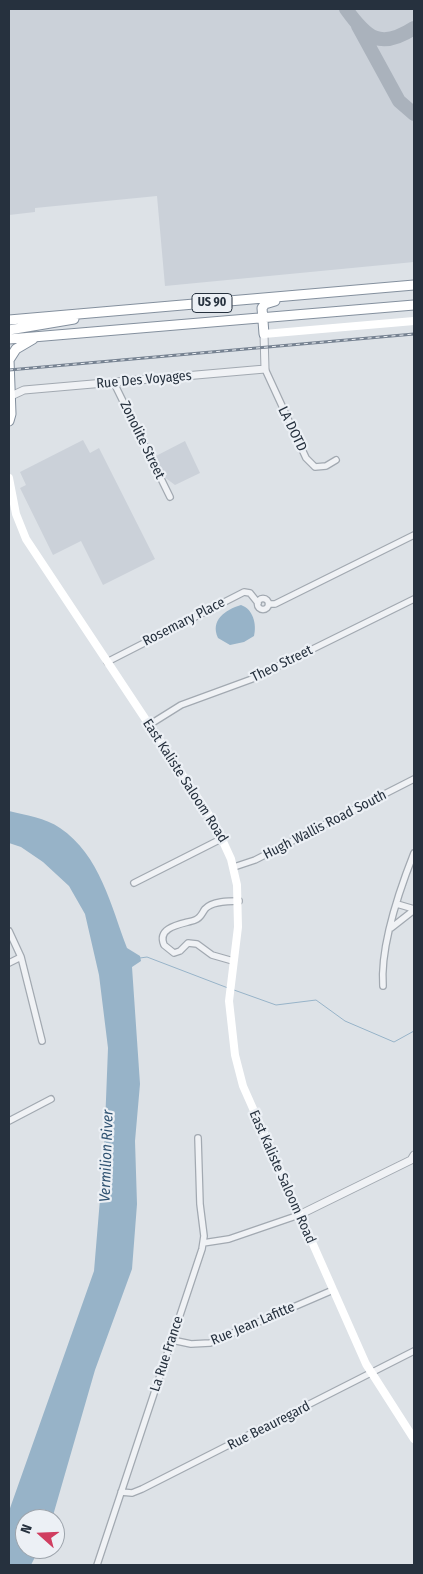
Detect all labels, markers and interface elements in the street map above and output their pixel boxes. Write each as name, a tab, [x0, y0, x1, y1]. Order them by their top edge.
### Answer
road number: US 90	[192, 294, 232, 312]
street label: Rue Des Voyages	[96, 367, 192, 393]
street label: Zonolite Street	[116, 398, 168, 482]
street label: LA DOTD	[274, 404, 310, 454]
street label: Rosemary Place	[140, 594, 228, 650]
street label: Theo Street	[249, 642, 315, 686]
street label: East Kaliste Saloom Road	[139, 716, 231, 846]
street label: Hugh Wallis Road South	[261, 787, 389, 863]
street label: East Kaliste Saloom Road	[245, 1108, 319, 1246]
water label: Vermilion River	[96, 1110, 118, 1202]
street label: Rue Jean Lafitte	[209, 1299, 297, 1349]
street label: La Rue France	[147, 1314, 187, 1394]
street label: Rue Beauregard	[225, 1398, 313, 1454]
north arrow	[15, 1509, 65, 1559]
text: N	[17, 1522, 36, 1536]

